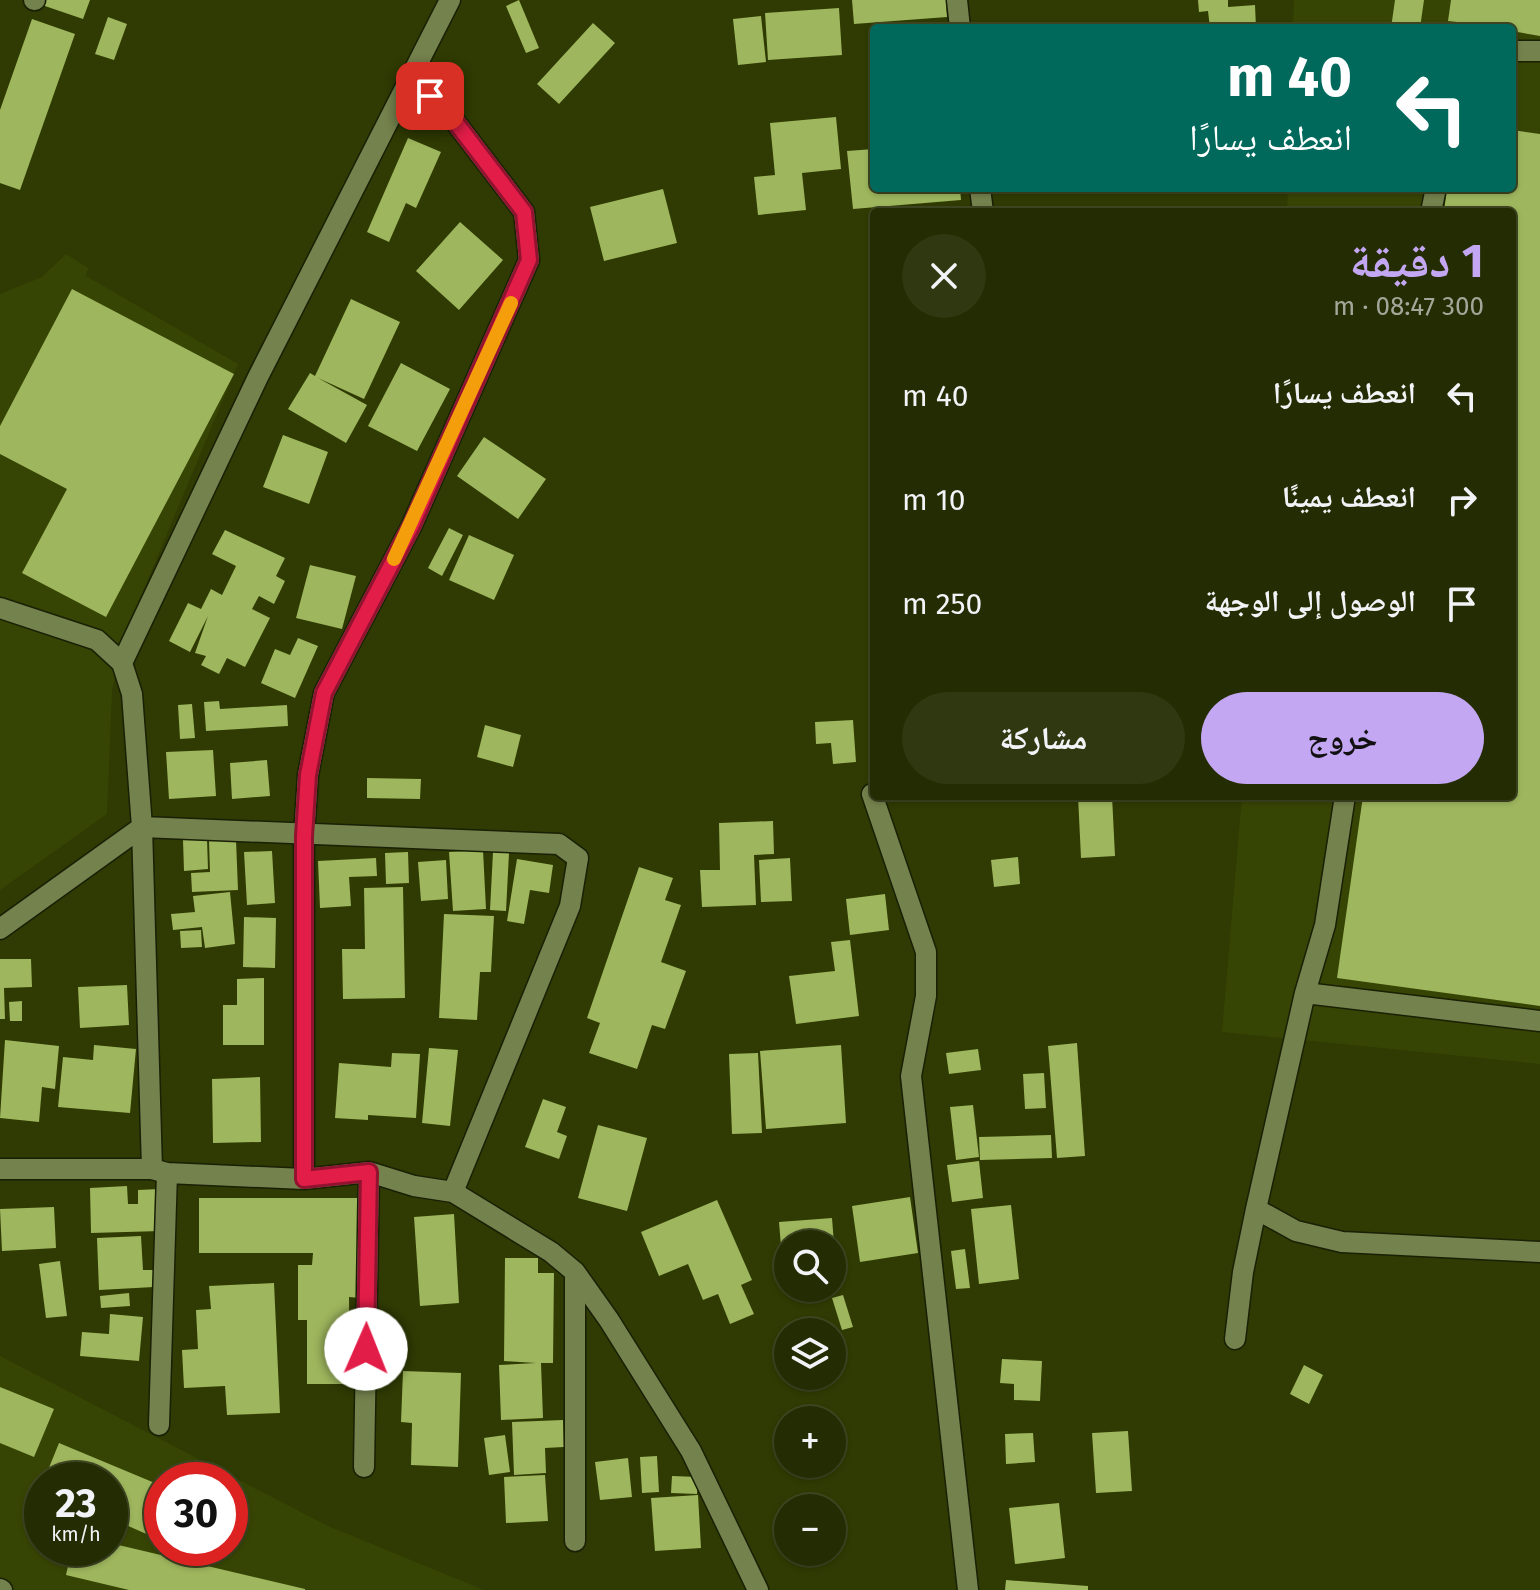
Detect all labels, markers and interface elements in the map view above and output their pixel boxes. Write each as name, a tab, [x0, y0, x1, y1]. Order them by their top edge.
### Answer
text: 40 m	[1227, 44, 1352, 111]
icon: left	[1380, 56, 1484, 160]
pin	[396, 62, 464, 130]
icon: arrive	[408, 74, 452, 118]
text: انعطف يسارًا	[1189, 116, 1352, 160]
text: 1 دقيقة	[1350, 232, 1484, 290]
button: close	[902, 234, 986, 318]
text: 300 m · 08:47	[1333, 291, 1484, 322]
icon: left	[1440, 374, 1484, 418]
text: انعطف يسارًا	[1273, 375, 1416, 411]
text: 40 m	[902, 378, 968, 414]
icon: right	[1440, 478, 1484, 522]
text: انعطف يمينًا	[1282, 479, 1416, 515]
text: 10 m	[902, 482, 965, 518]
icon: arrive	[1440, 582, 1484, 626]
text: الوصول إلى الوجهة	[1205, 583, 1416, 619]
text: 250 m	[902, 586, 982, 622]
button: مشاركة	[902, 692, 1185, 784]
button: خروج	[1201, 692, 1484, 784]
map controls	[774, 1230, 846, 1566]
button: search	[774, 1230, 846, 1302]
position arrow	[324, 1307, 408, 1391]
button: layers	[774, 1318, 846, 1390]
button: +	[774, 1406, 846, 1478]
speed limit sign: 30	[144, 1462, 248, 1566]
text: 23	[55, 1480, 97, 1528]
button: −	[774, 1494, 846, 1566]
text: km/h	[51, 1522, 101, 1546]

